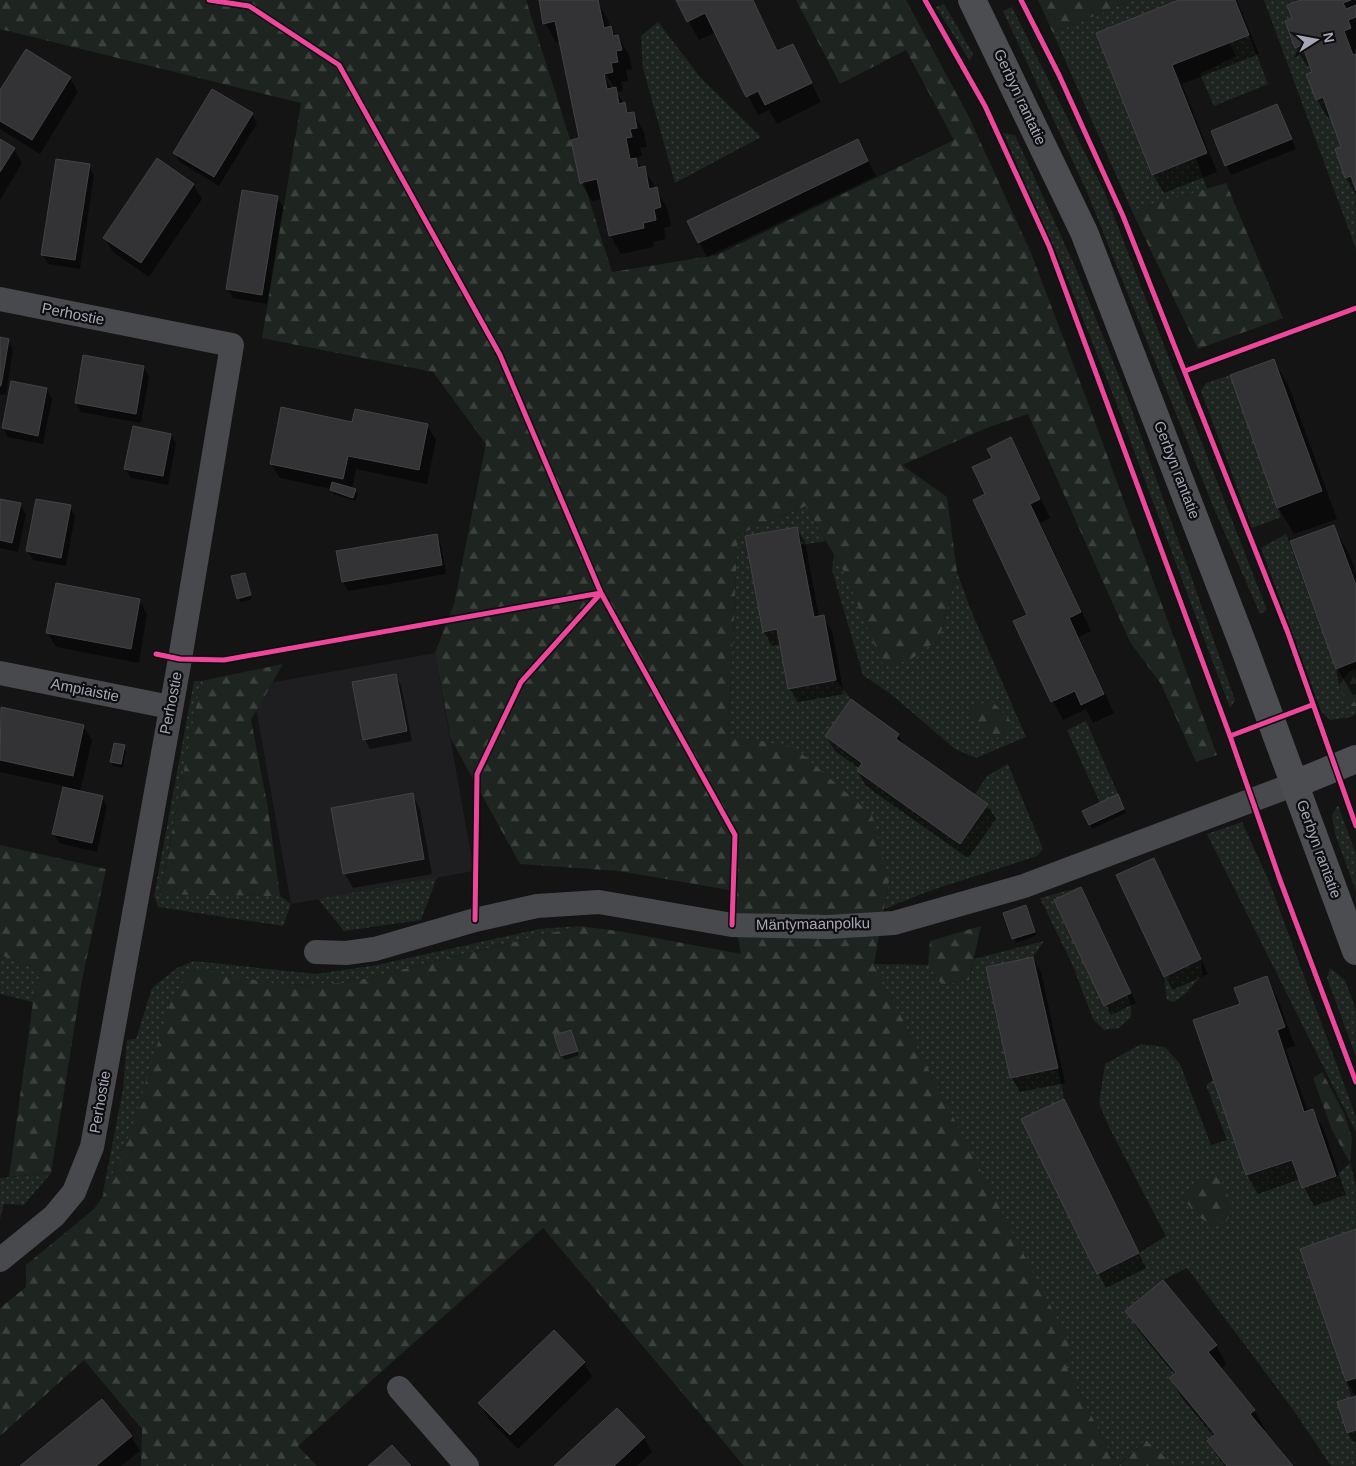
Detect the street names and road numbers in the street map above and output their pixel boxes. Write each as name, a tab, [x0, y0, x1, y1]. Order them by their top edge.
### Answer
street label: Gerbyn rantatie	[991, 46, 1050, 147]
street label: Perhostie	[40, 299, 106, 328]
street label: Gerbyn rantatie	[1151, 419, 1204, 521]
street label: Perhostie	[156, 670, 185, 736]
street label: Ampiaistie	[50, 675, 121, 704]
street label: Gerbyn rantatie	[1294, 797, 1345, 900]
street label: Mäntymaanpolku	[756, 914, 870, 933]
street label: Perhostie	[86, 1069, 113, 1135]

